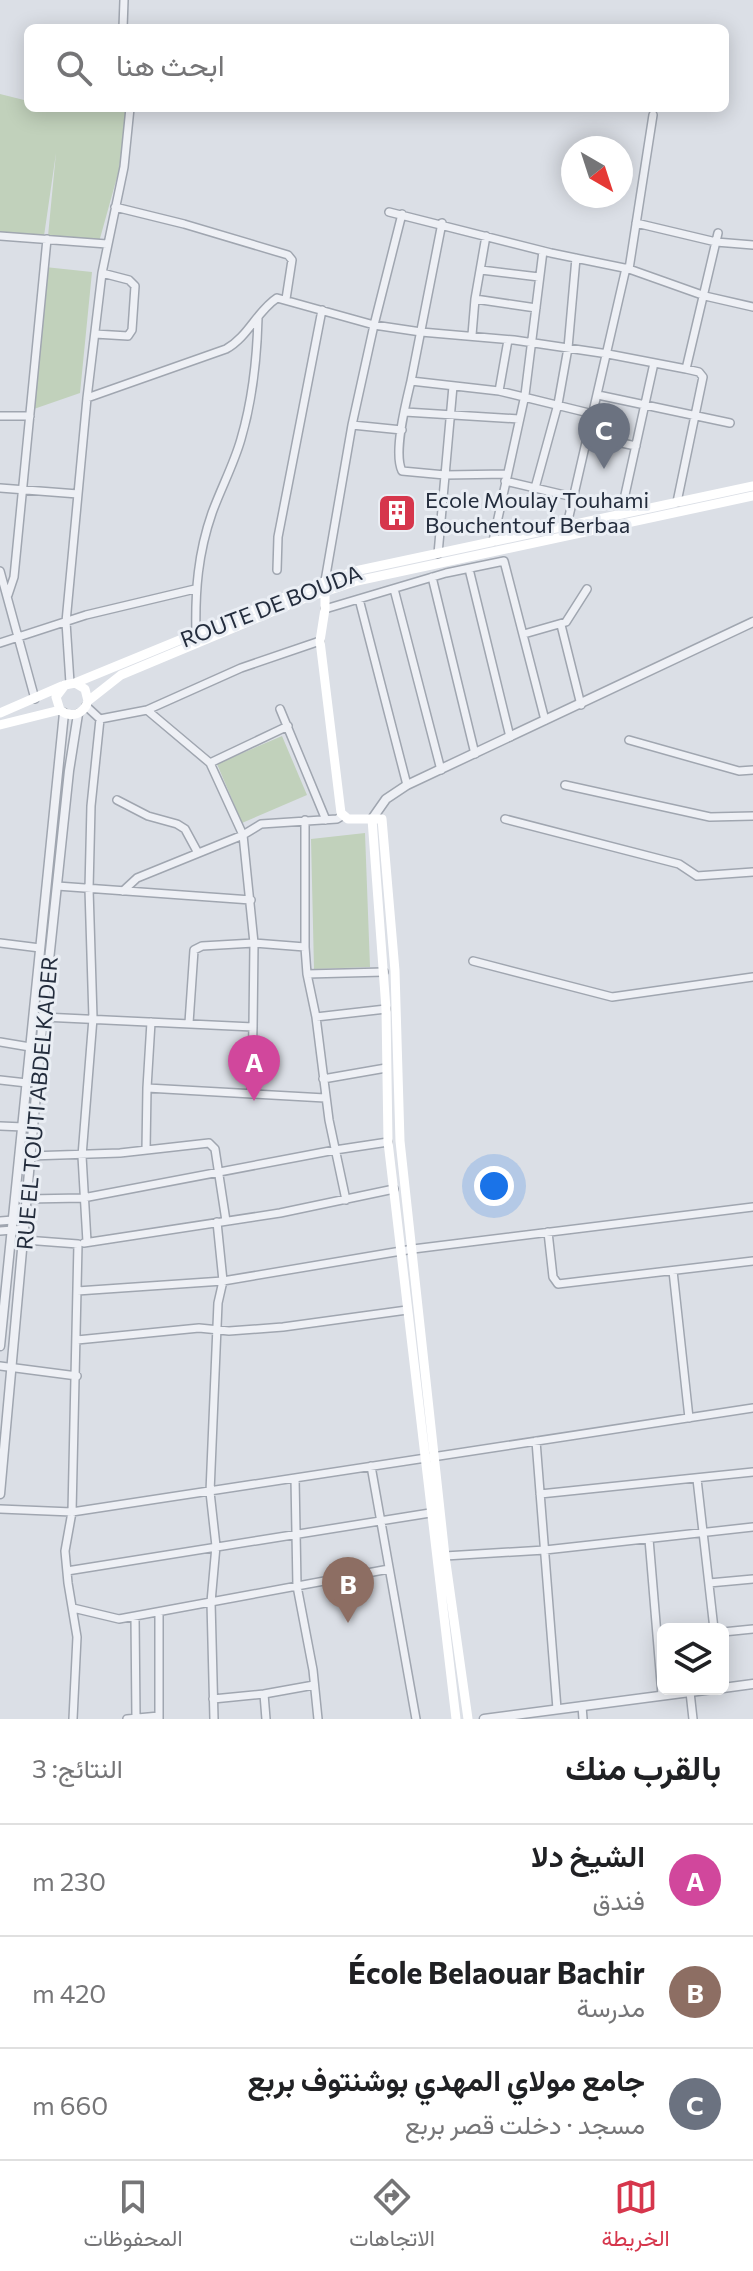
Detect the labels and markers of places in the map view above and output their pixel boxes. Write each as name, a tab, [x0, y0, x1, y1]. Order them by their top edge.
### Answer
pin: C	[578, 403, 630, 469]
place label: Ecole Moulay Touhami Bouchentouf Berbaa	[425, 486, 649, 538]
building icon: Ecole Moulay Touhami Bouchentouf Berbaa	[376, 492, 418, 534]
pin: A	[228, 1035, 280, 1101]
pin: B	[322, 1557, 374, 1623]

